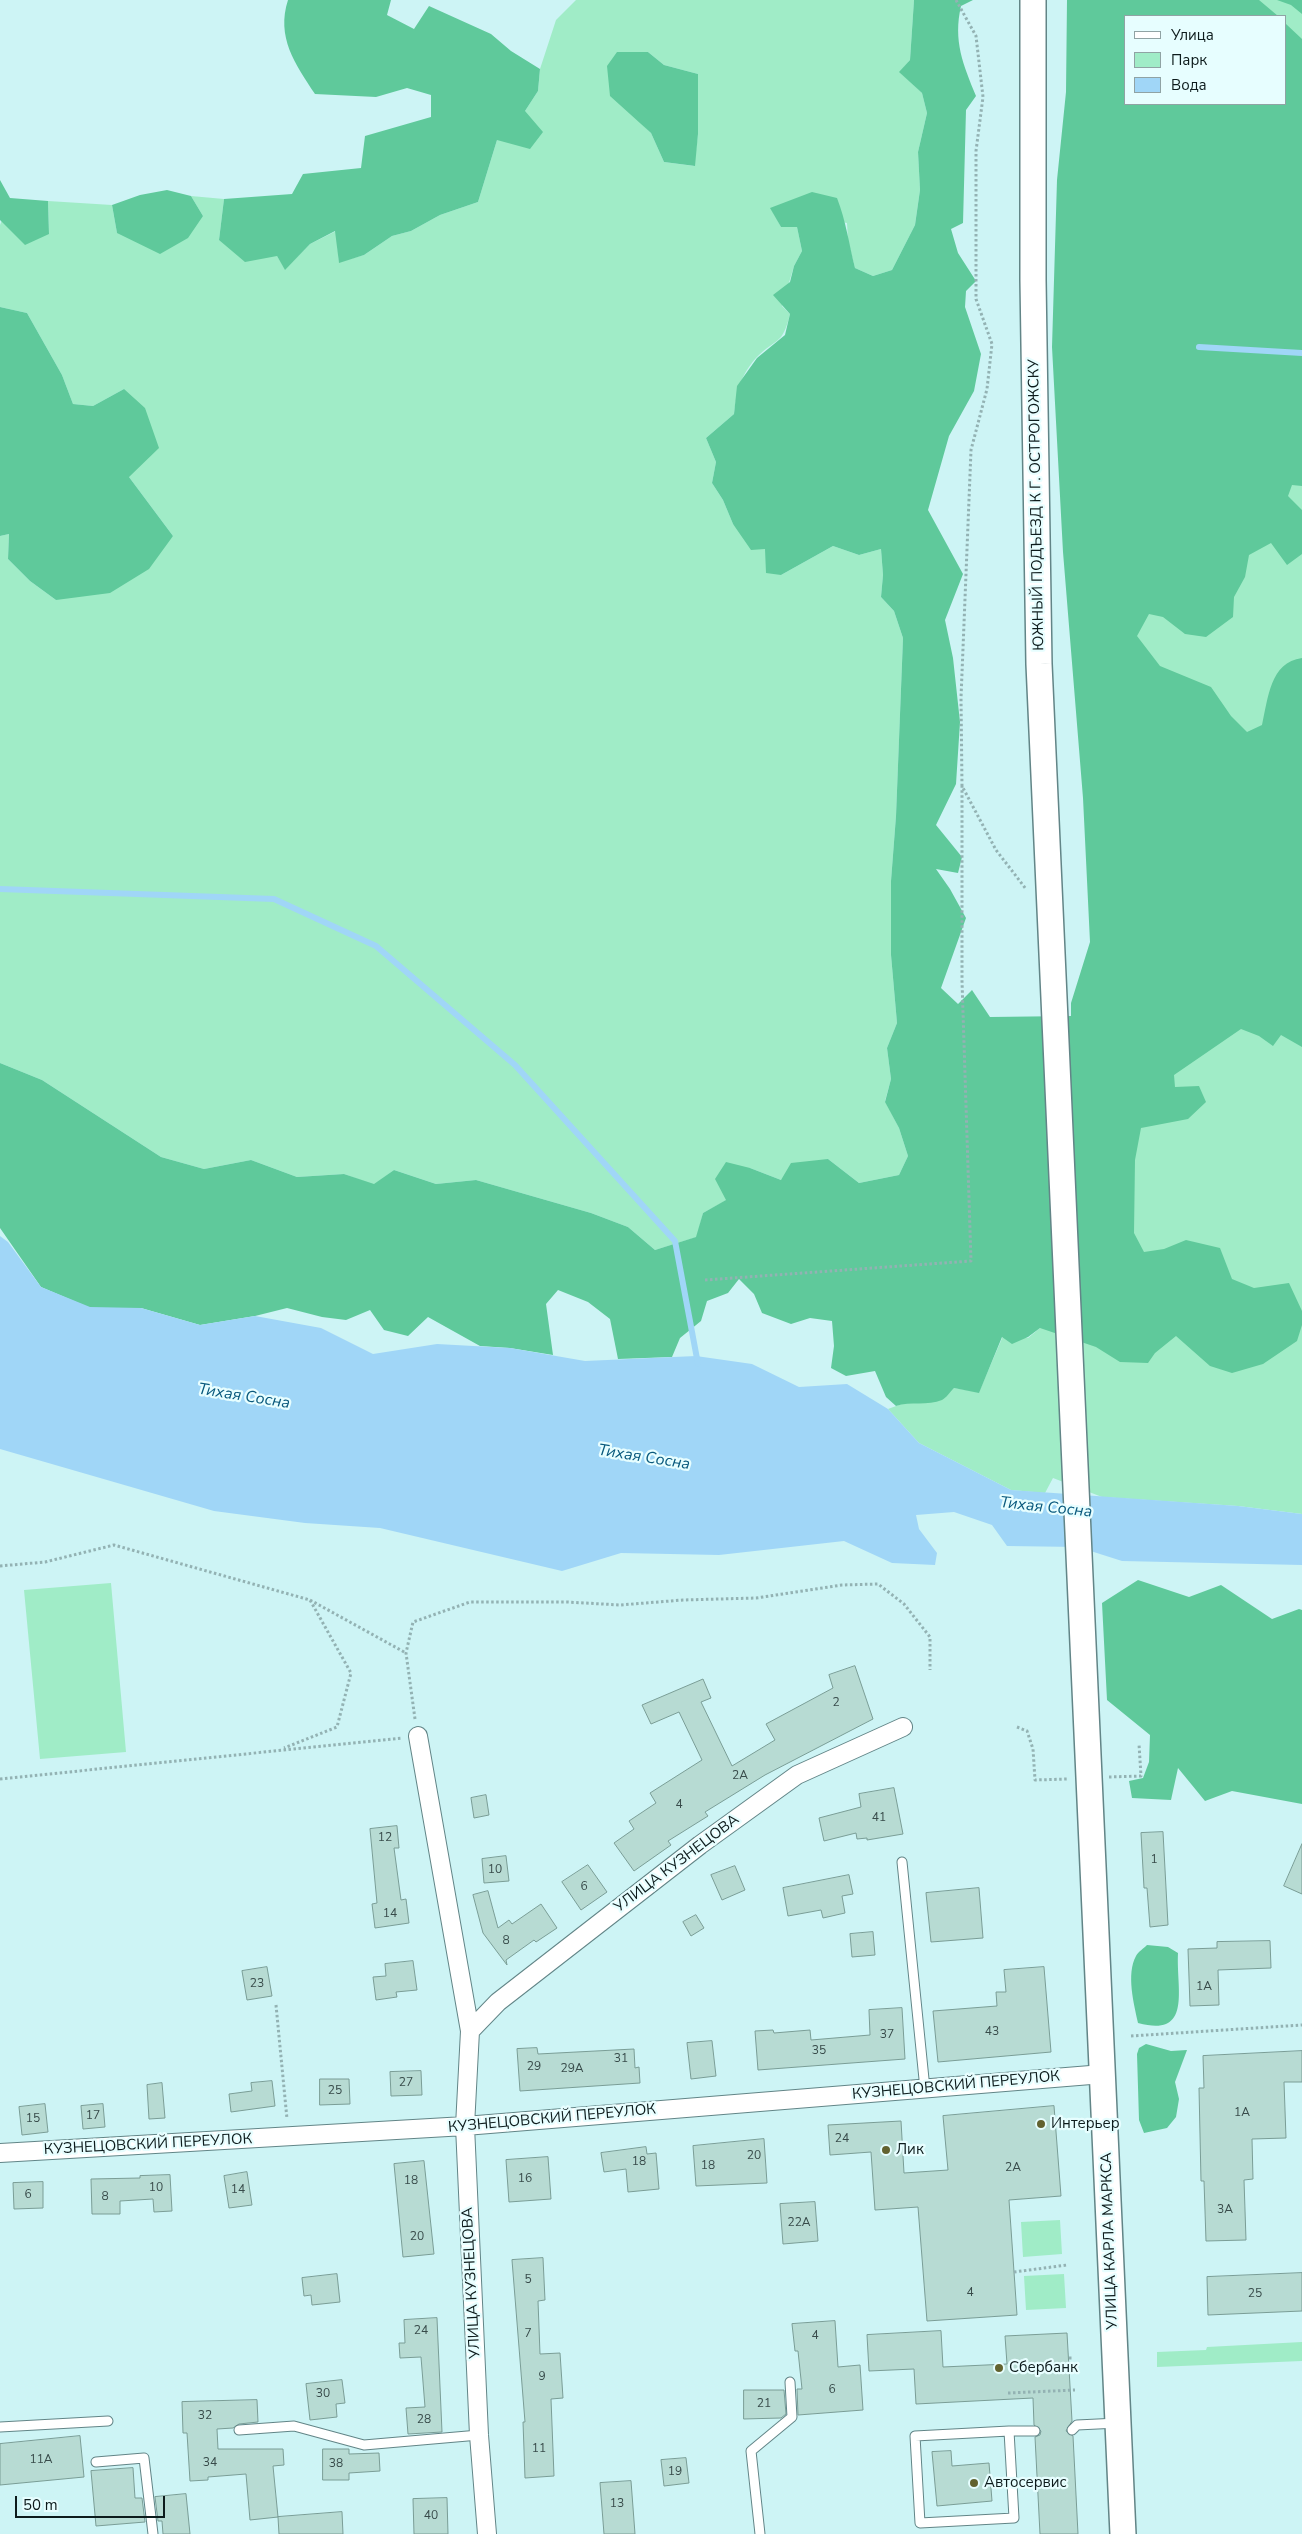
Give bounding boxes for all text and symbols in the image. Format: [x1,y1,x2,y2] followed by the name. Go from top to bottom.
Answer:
[1124,15,1287,105] legend
[1171,25,1214,45] text: Улица
[1171,50,1207,70] text: Парк
[1171,75,1207,95] text: Вода
[1025,359,1049,651] street label: ЮЖНЫЙ ПОДЪЕЗД К Г. ОСТРОГОЖСКУ
[197,1380,291,1414] water label: Тихая Сосна
[597,1441,691,1475] water label: Тихая Сосна
[999,1494,1093,1522] water label: Тихая Сосна
[832,1696,840,1710] house number: 2
[732,1769,748,1783] house number: 2А
[675,1798,683,1812] house number: 4
[611,1811,743,1917] street label: УЛИЦА КУЗНЕЦОВА
[872,1811,886,1825] house number: 41
[378,1831,392,1845] house number: 12
[1150,1853,1158,1867] house number: 1
[488,1863,502,1877] house number: 10
[580,1880,588,1894] house number: 6
[383,1907,397,1921] house number: 14
[502,1934,510,1948] house number: 8
[250,1977,264,1991] house number: 23
[1196,1980,1212,1994] house number: 1А
[985,2025,999,2039] house number: 43
[880,2028,894,2042] house number: 37
[812,2044,826,2058] house number: 35
[614,2052,628,2066] house number: 31
[527,2060,541,2074] house number: 29
[560,2062,584,2076] house number: 29А
[851,2068,1061,2104] street label: КУЗНЕЦОВСКИЙ ПЕРЕУЛОК
[399,2076,413,2090] house number: 27
[328,2084,342,2098] house number: 25
[447,2101,657,2137] street label: КУЗНЕЦОВСКИЙ ПЕРЕУЛОК
[1234,2106,1250,2120] house number: 1А
[86,2109,100,2123] house number: 17
[26,2112,40,2126] house number: 15
[1051,2115,1120,2133] place label: Интерьер
[1035,2118,1047,2130] marker: Интерьер
[43,2131,253,2159] street label: КУЗНЕЦОВСКИЙ ПЕРЕУЛОК
[835,2132,849,2146] house number: 24
[896,2141,924,2159] place label: Лик
[880,2144,892,2156] marker: Лик
[747,2149,761,2163] house number: 20
[1098,2152,1122,2330] street label: УЛИЦА КАРЛА МАРКСА
[632,2155,646,2169] house number: 18
[701,2159,715,2173] house number: 18
[1005,2161,1021,2175] house number: 2А
[518,2172,532,2186] house number: 16
[404,2174,418,2188] house number: 18
[149,2181,163,2195] house number: 10
[231,2183,245,2197] house number: 14
[24,2188,32,2202] house number: 6
[101,2190,109,2204] house number: 8
[1217,2203,1233,2217] house number: 3А
[459,2207,485,2359] street label: УЛИЦА КУЗНЕЦОВА
[787,2216,811,2230] house number: 22А
[410,2230,424,2244] house number: 20
[524,2273,532,2287] house number: 5
[966,2286,974,2300] house number: 4
[1248,2287,1262,2301] house number: 25
[414,2324,428,2338] house number: 24
[524,2327,532,2341] house number: 7
[811,2329,819,2343] house number: 4
[1009,2359,1078,2377] place label: Сбербанк
[993,2362,1005,2374] marker: Сбербанк
[538,2370,546,2384] house number: 9
[828,2383,836,2397] house number: 6
[316,2387,330,2401] house number: 30
[757,2397,771,2411] house number: 21
[198,2409,212,2423] house number: 32
[417,2413,431,2427] house number: 28
[532,2442,546,2456] house number: 11
[29,2453,53,2467] house number: 11А
[203,2456,217,2470] house number: 34
[329,2457,343,2471] house number: 38
[668,2465,682,2479] house number: 19
[984,2474,1067,2492] place label: Автосервис
[968,2477,980,2489] marker: Автосервис
[18,2486,168,2518] scale bar
[23,2495,58,2515] text: 50 m
[610,2497,624,2511] house number: 13
[424,2509,438,2523] house number: 40

